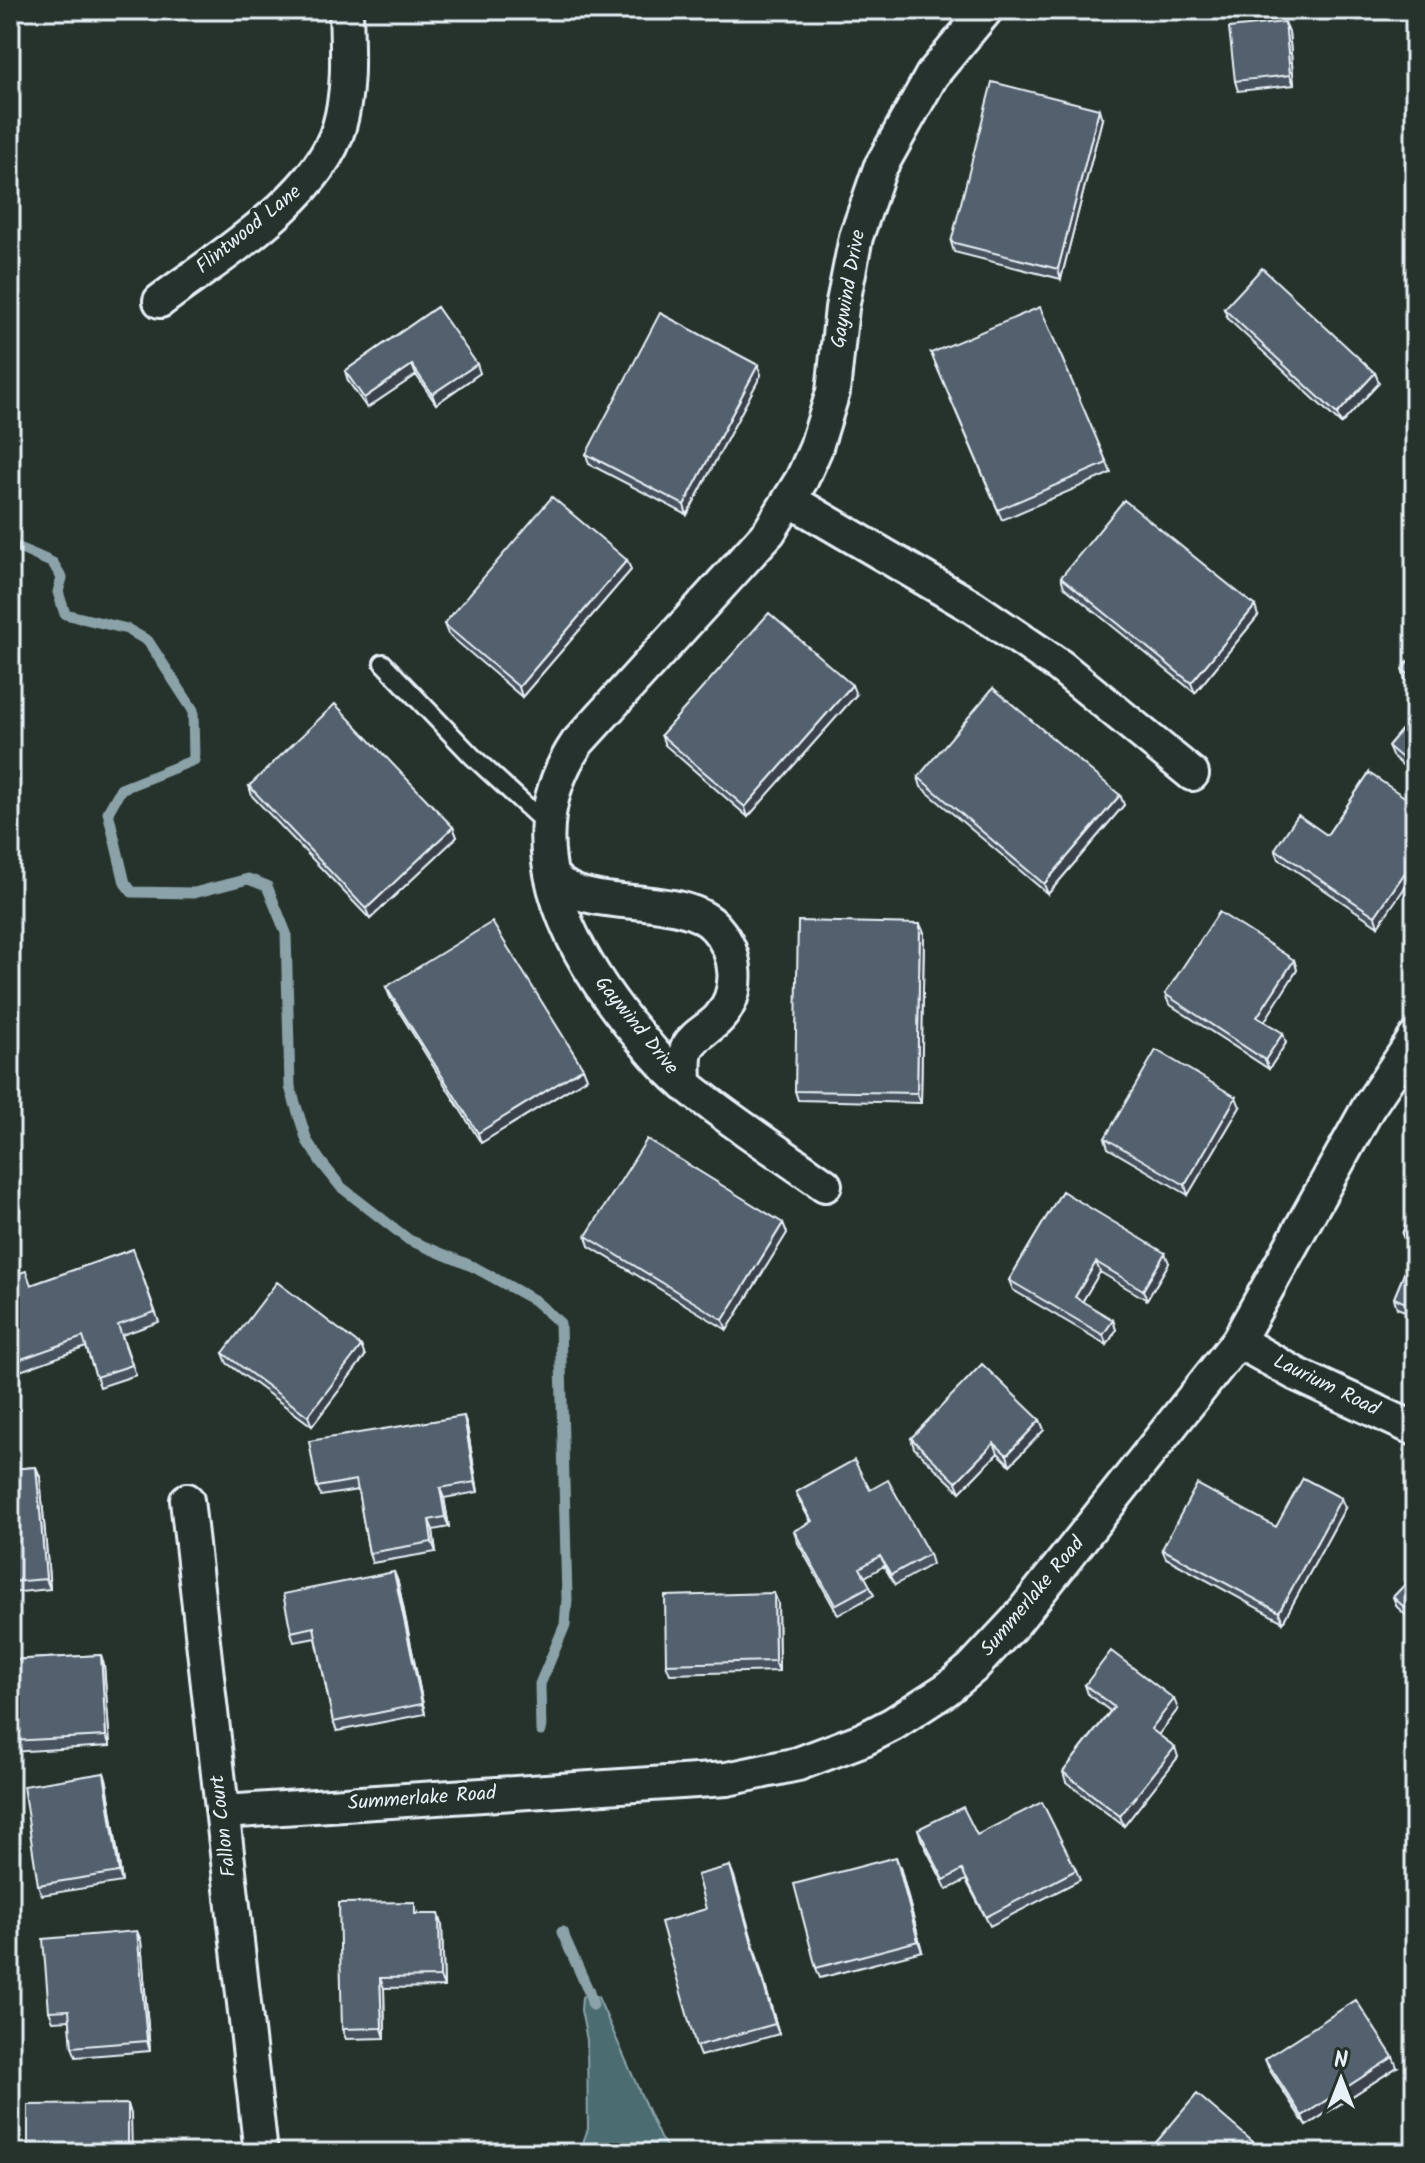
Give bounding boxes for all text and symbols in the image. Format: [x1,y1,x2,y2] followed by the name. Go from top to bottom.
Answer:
[189,177,309,283] street label: Flintwood Lane
[823,227,875,351] street label: Gaywind Drive
[586,969,686,1083] street label: Gaywind Drive
[1267,1346,1386,1426] street label: Laurium Road
[973,1529,1094,1664] street label: Summerlake Road
[202,1773,246,1879] street label: Fallon Court
[347,1778,498,1820] street label: Summerlake Road
[1301,2039,1381,2119] north arrow
[1334,2044,1348,2079] text: N

